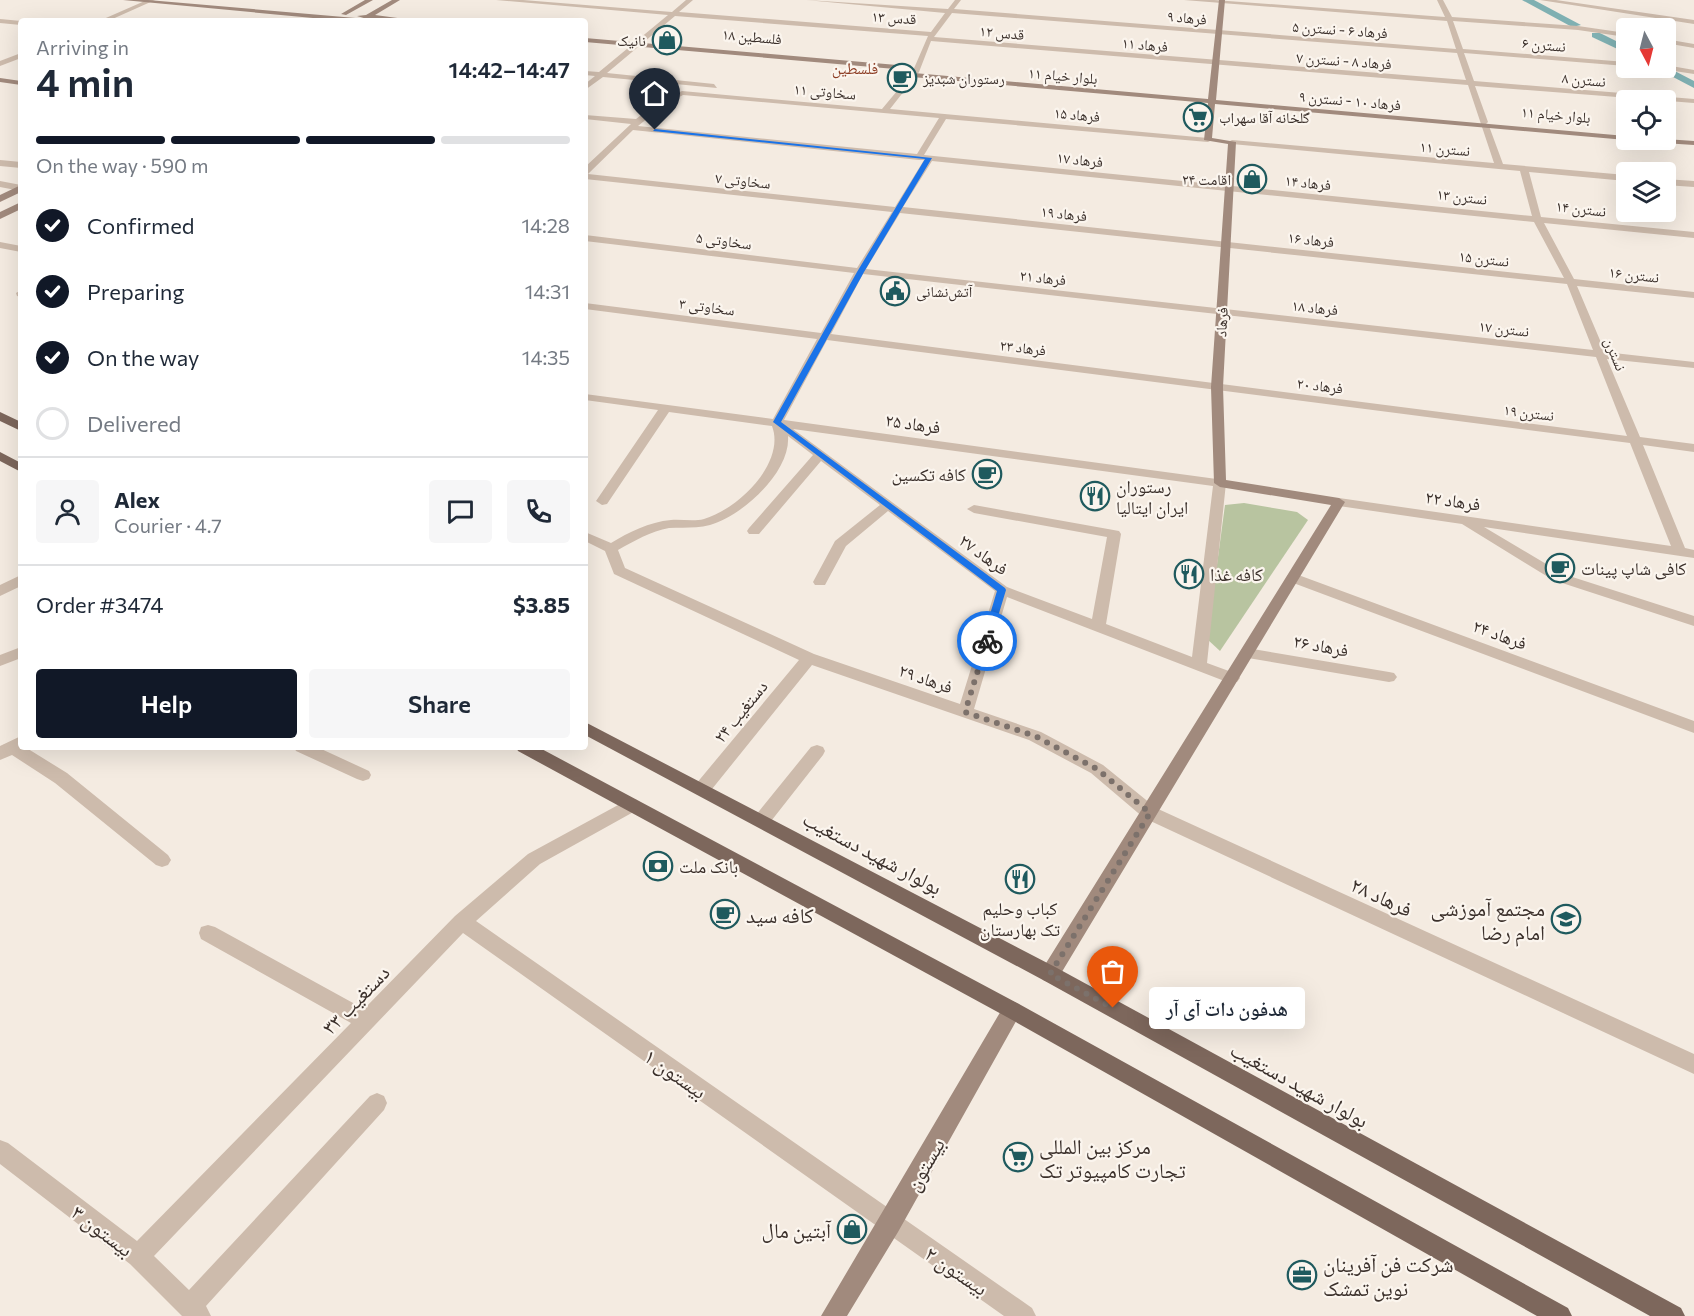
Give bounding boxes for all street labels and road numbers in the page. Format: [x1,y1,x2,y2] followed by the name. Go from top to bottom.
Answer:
[871,6,917,30] street label: قدس ۱۳
[1166,6,1208,29] street label: فرهاد ۹
[1292,17,1388,43] street label: فرهاد ۶ - نسترن ۵
[979,21,1025,45] street label: قدس ۱۲
[721,24,783,50] street label: فلسطین ۱۸
[1121,33,1169,56] street label: فرهاد ۱۱
[1521,33,1567,57] street label: نسترن ۶
[1296,48,1392,74] street label: فرهاد ۸ - نسترن ۷
[1027,63,1098,89] street label: بلوار خیام ۱۱
[1561,68,1607,92] street label: نسترن ۸
[793,79,857,105] street label: سخاوتی ۱۱
[1298,87,1402,115] street label: فرهاد ۱۰ - نسترن ۹
[1520,102,1591,128] street label: بلوار خیام ۱۱
[1053,103,1101,126] street label: فرهاد ۱۵
[1419,137,1471,161] street label: نسترن ۱۱
[1056,148,1104,171] street label: فرهاد ۱۷
[714,168,772,194] street label: سخاوتی ۷
[1284,171,1332,194] street label: فرهاد ۱۴
[1436,184,1488,210] street label: نسترن ۱۳
[1555,196,1607,222] street label: نسترن ۱۴
[1040,202,1088,225] street label: فرهاد ۱۹
[695,228,753,254] street label: سخاوتی ۵
[1287,228,1335,251] street label: فرهاد ۱۶
[1458,246,1510,272] street label: نسترن ۱۵
[1608,262,1660,288] street label: نسترن ۱۶
[1019,266,1067,289] street label: فرهاد ۲۱
[678,294,736,320] street label: سخاوتی ۳
[1291,296,1339,319] street label: فرهاد ۱۸
[1211,307,1232,338] street label: فرهاد
[1478,316,1530,342] street label: نسترن ۱۷
[999,335,1047,360] street label: فرهاد ۲۳
[1599,335,1631,374] street label: نسترن
[1296,373,1344,398] street label: فرهاد ۲۰
[1503,400,1555,426] street label: نسترن ۱۹
[884,408,942,438] street label: فرهاد ۲۵
[1424,485,1482,515] street label: فرهاد ۲۲
[955,529,1013,579] street label: فرهاد ۲۷
[1470,614,1530,654] street label: فرهاد ۲۴
[1292,629,1350,661] street label: فرهاد ۲۶
[896,659,956,697] street label: فرهاد ۲۹
[708,675,772,747] street label: دستغیب ۲۴
[799,805,947,900] street label: بولوار شهید دستغیب
[1347,871,1417,921] street label: فرهاد ۲۸
[316,959,394,1039] street label: دستغیب ۳۳
[1226,1036,1373,1133] street label: بولوار شهید دستغیب
[639,1043,712,1104] street label: بیستون ۱
[899,1133,950,1195] street label: بیستون
[67,1199,139,1262] street label: بیستون ۳
[920,1240,993,1301] street label: بیستون ۲

